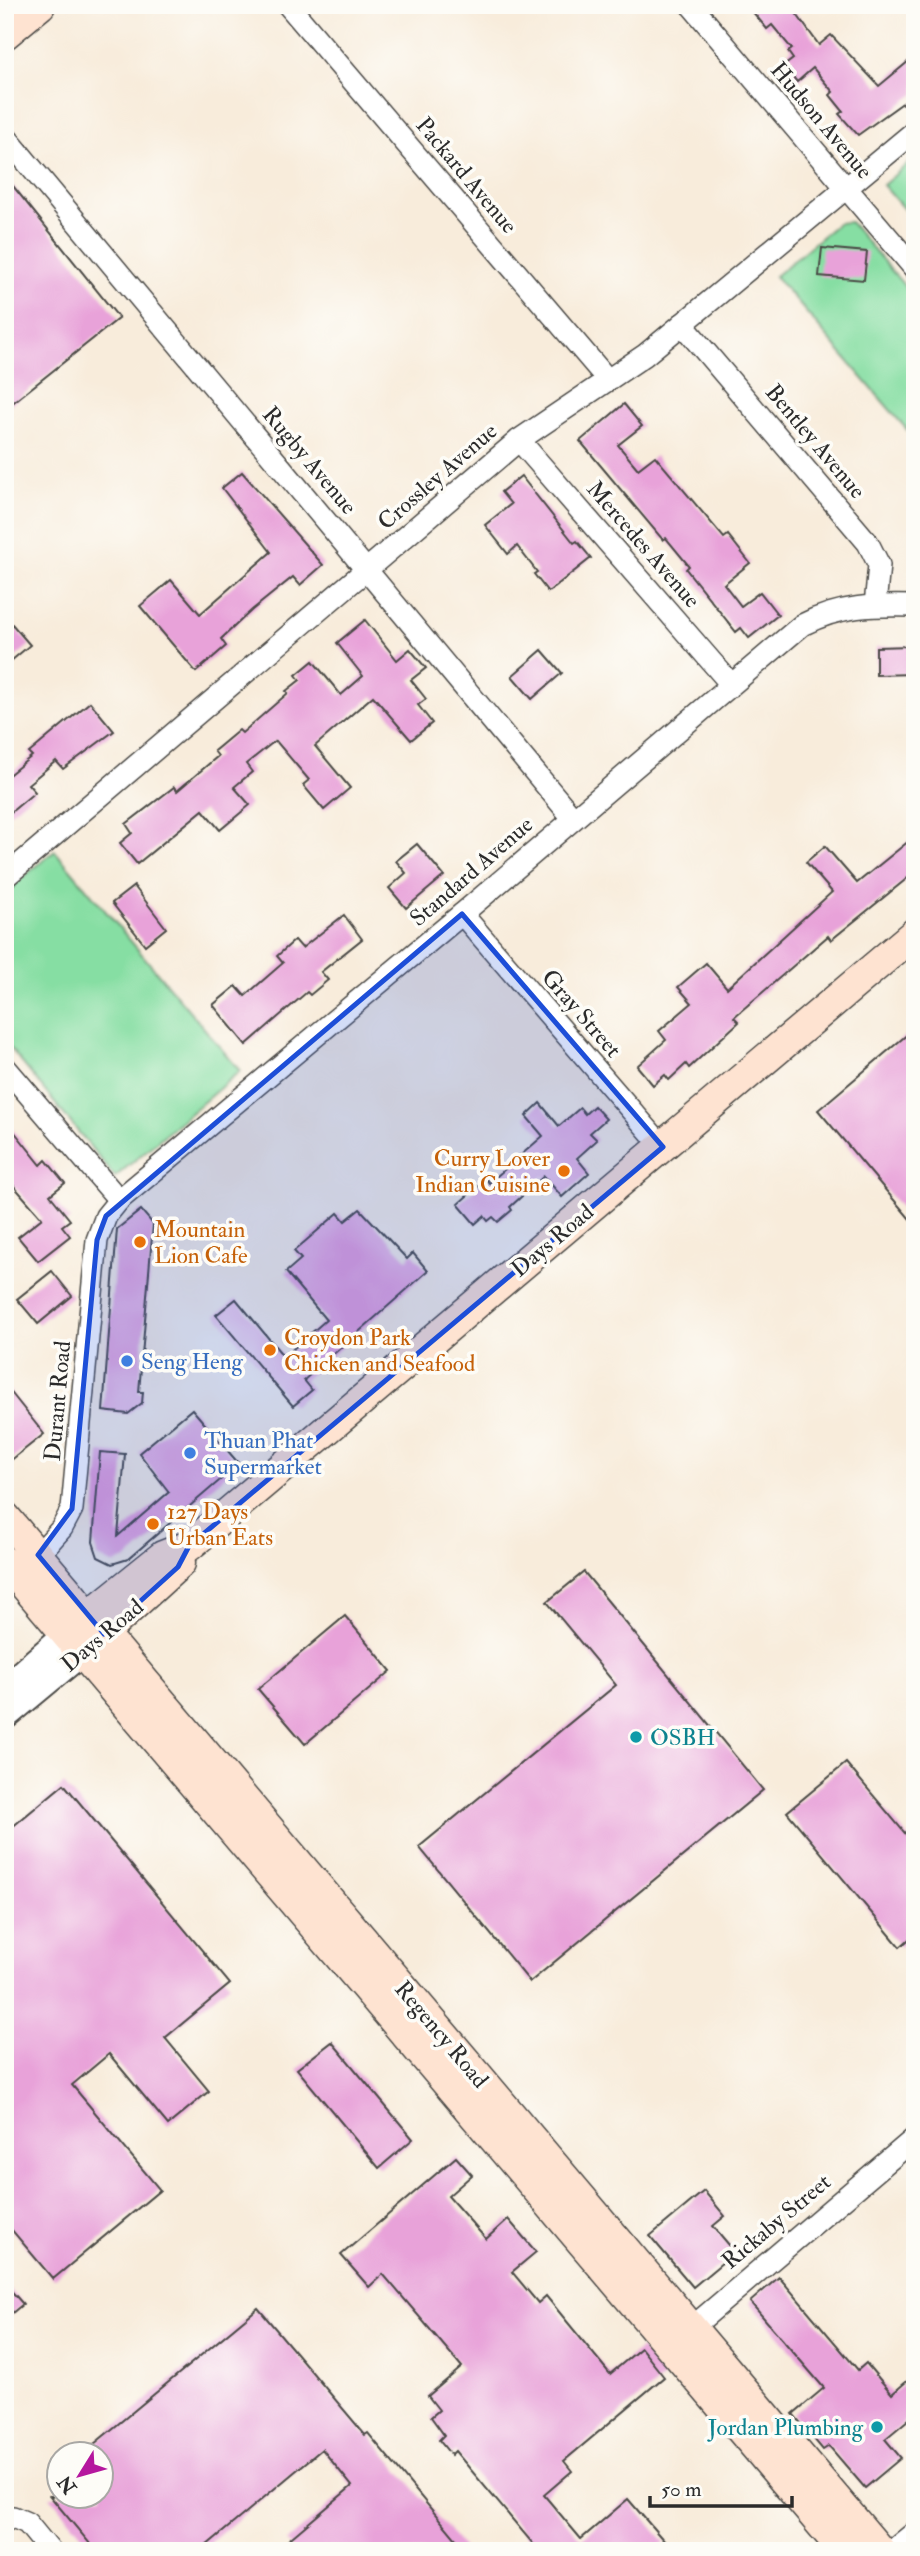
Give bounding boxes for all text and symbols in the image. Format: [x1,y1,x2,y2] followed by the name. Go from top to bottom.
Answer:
[764,56,879,185] street label: Hudson Avenue
[410,111,524,240] street label: Packard Avenue
[759,378,872,505] street label: Bentley Avenue
[256,400,363,521] street label: Rugby Avenue
[372,416,503,536] street label: Crossley Avenue
[580,475,707,614] street label: Mercedes Avenue
[404,810,539,933] street label: Standard Avenue
[535,963,628,1063] street label: Gray Street
[415,1144,550,1199] place label: Curry Lover Indian Cuisine
[556,1163,572,1179] marker: Curry Lover Indian Cuisine
[505,1197,600,1283] street label: Days Road
[154,1215,248,1270] place label: Mountain Lion Cafe
[132,1234,148,1250] marker: Mountain Lion Cafe
[284,1323,475,1378] place label: Croydon Park Chicken and Seafood
[38,1340,77,1462] street label: Durant Road
[262,1342,278,1358] marker: Croydon Park Chicken and Seafood
[141,1347,243,1376] place label: Seng Heng
[119,1353,135,1369] marker: Seng Heng
[204,1426,322,1482] place label: Thuan Phat Supermarket
[182,1445,198,1461] marker: Thuan Phat Supermarket
[167,1497,273,1552] place label: 127 Days Urban Eats
[145,1516,161,1532] marker: 127 Days Urban Eats
[55,1592,150,1678] street label: Days Road
[650,1723,715,1752] place label: OSBH
[628,1729,644,1745] marker: OSBH
[388,1975,495,2094] street label: Regency Road
[716,2167,837,2275] street label: Rickaby Street
[707,2413,864,2442] place label: Jordan Plumbing
[869,2419,885,2435] marker: Jordan Plumbing
[46,2440,116,2510] north arrow
[650,2465,792,2509] scale bar
[52,2470,83,2499] text: N
[661,2476,702,2503] text: 50 m

